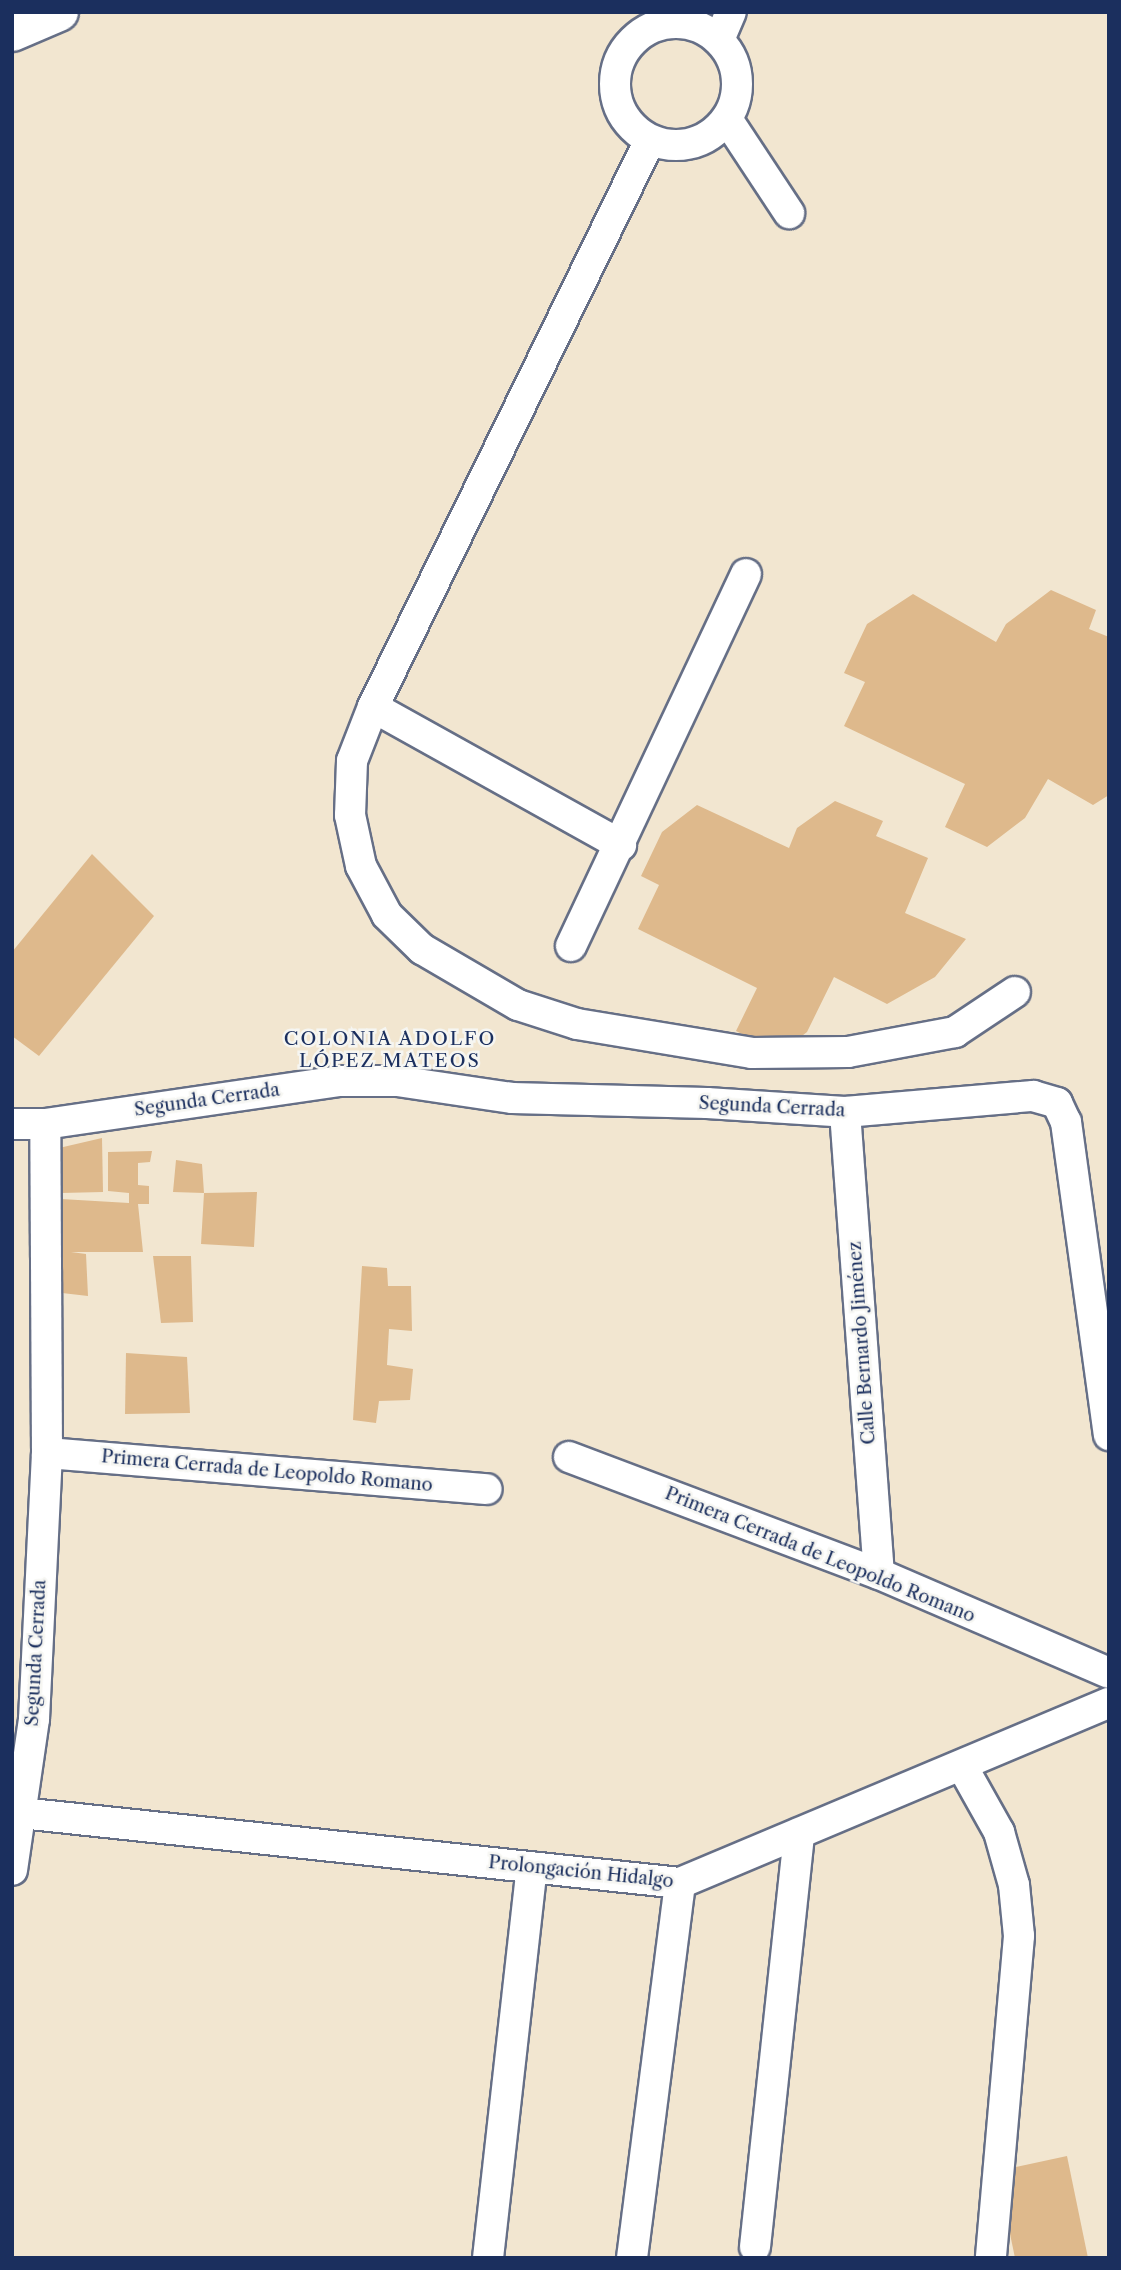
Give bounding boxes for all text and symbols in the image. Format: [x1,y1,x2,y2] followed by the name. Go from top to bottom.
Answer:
[285,1028,495,1072] district label: COLONIA ADOLFO LÓPEZ MATEOS
[133,1079,281,1121] street label: Segunda Cerrada
[698,1092,846,1122] street label: Segunda Cerrada
[844,1241,880,1445] street label: Calle Bernardo Jiménez
[100,1446,434,1496] street label: Primera Cerrada de Leopoldo Romano
[662,1483,978,1627] street label: Primera Cerrada de Leopoldo Romano
[21,1579,51,1727] street label: Segunda Cerrada
[487,1852,675,1892] street label: Prolongación Hidalgo

